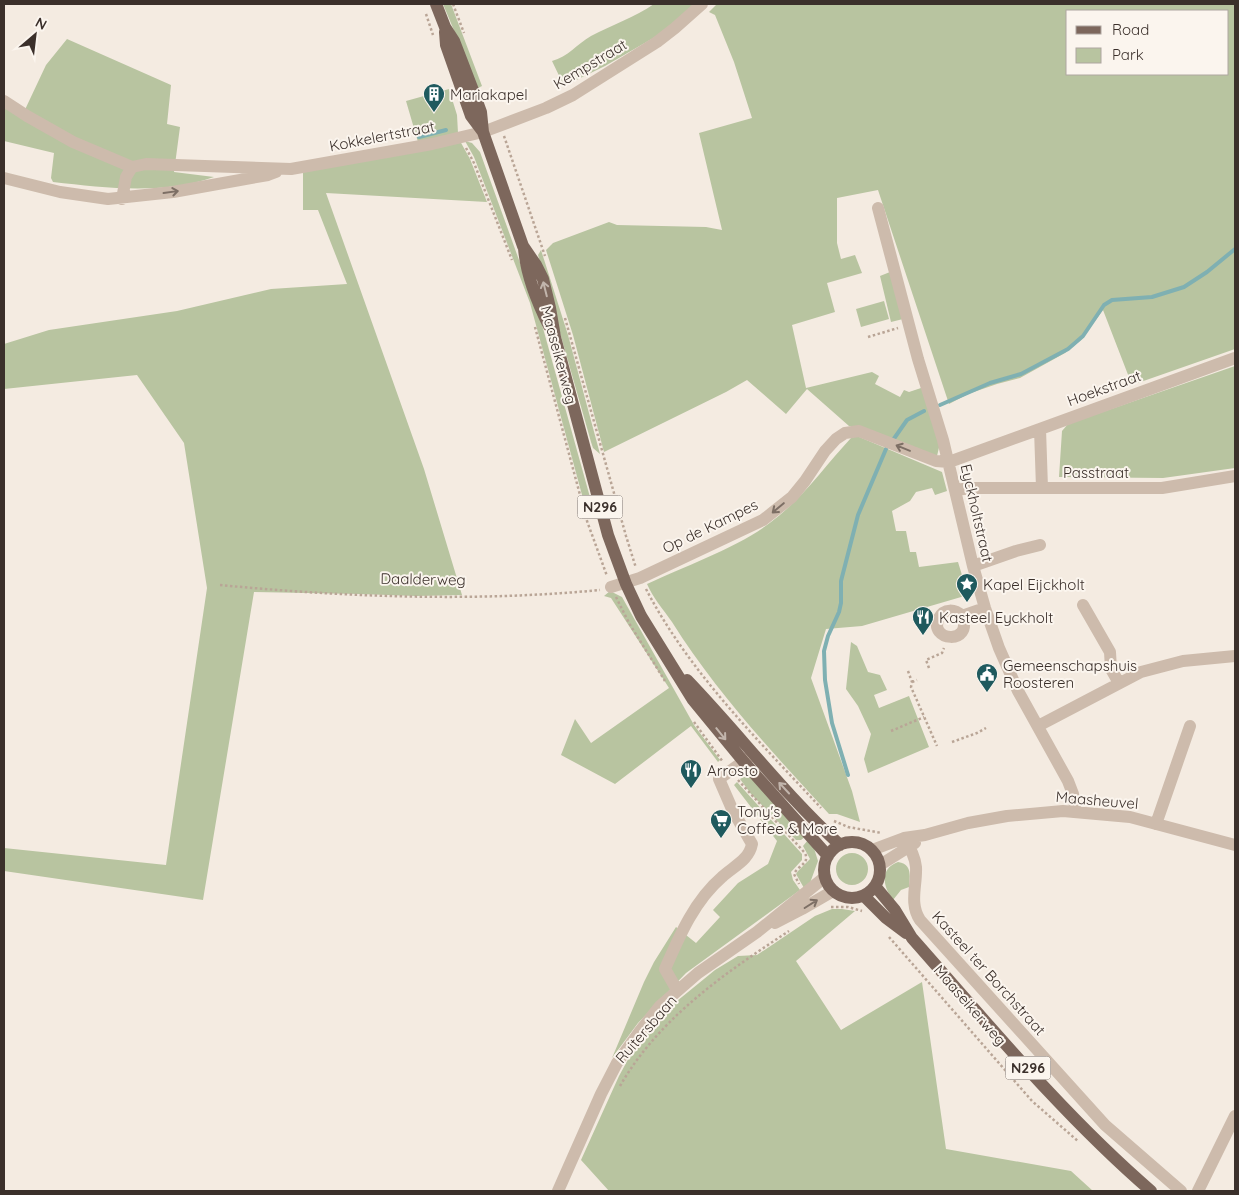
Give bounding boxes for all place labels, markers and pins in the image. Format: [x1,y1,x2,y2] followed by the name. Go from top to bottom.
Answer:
[422,82,446,113] building icon: Mariakapel
[450,85,528,104] place label: Mariakapel
[955,572,979,603] place icon: Kapel Eijckholt
[983,575,1085,594] place label: Kapel Eijckholt
[911,605,935,636] restaurant icon: Kasteel Eyckholt
[939,608,1053,627] place label: Kasteel Eyckholt
[1003,656,1137,692] place label: Gemeenschapshuis Roosteren
[975,662,999,693] public building icon: Gemeenschapshuis Roosteren
[679,758,703,789] restaurant icon: Arrosto
[707,761,758,780] place label: Arrosto
[737,802,837,838] place label: Tony's Coffee & More
[709,808,733,839] supermarket icon: Tony's Coffee & More

